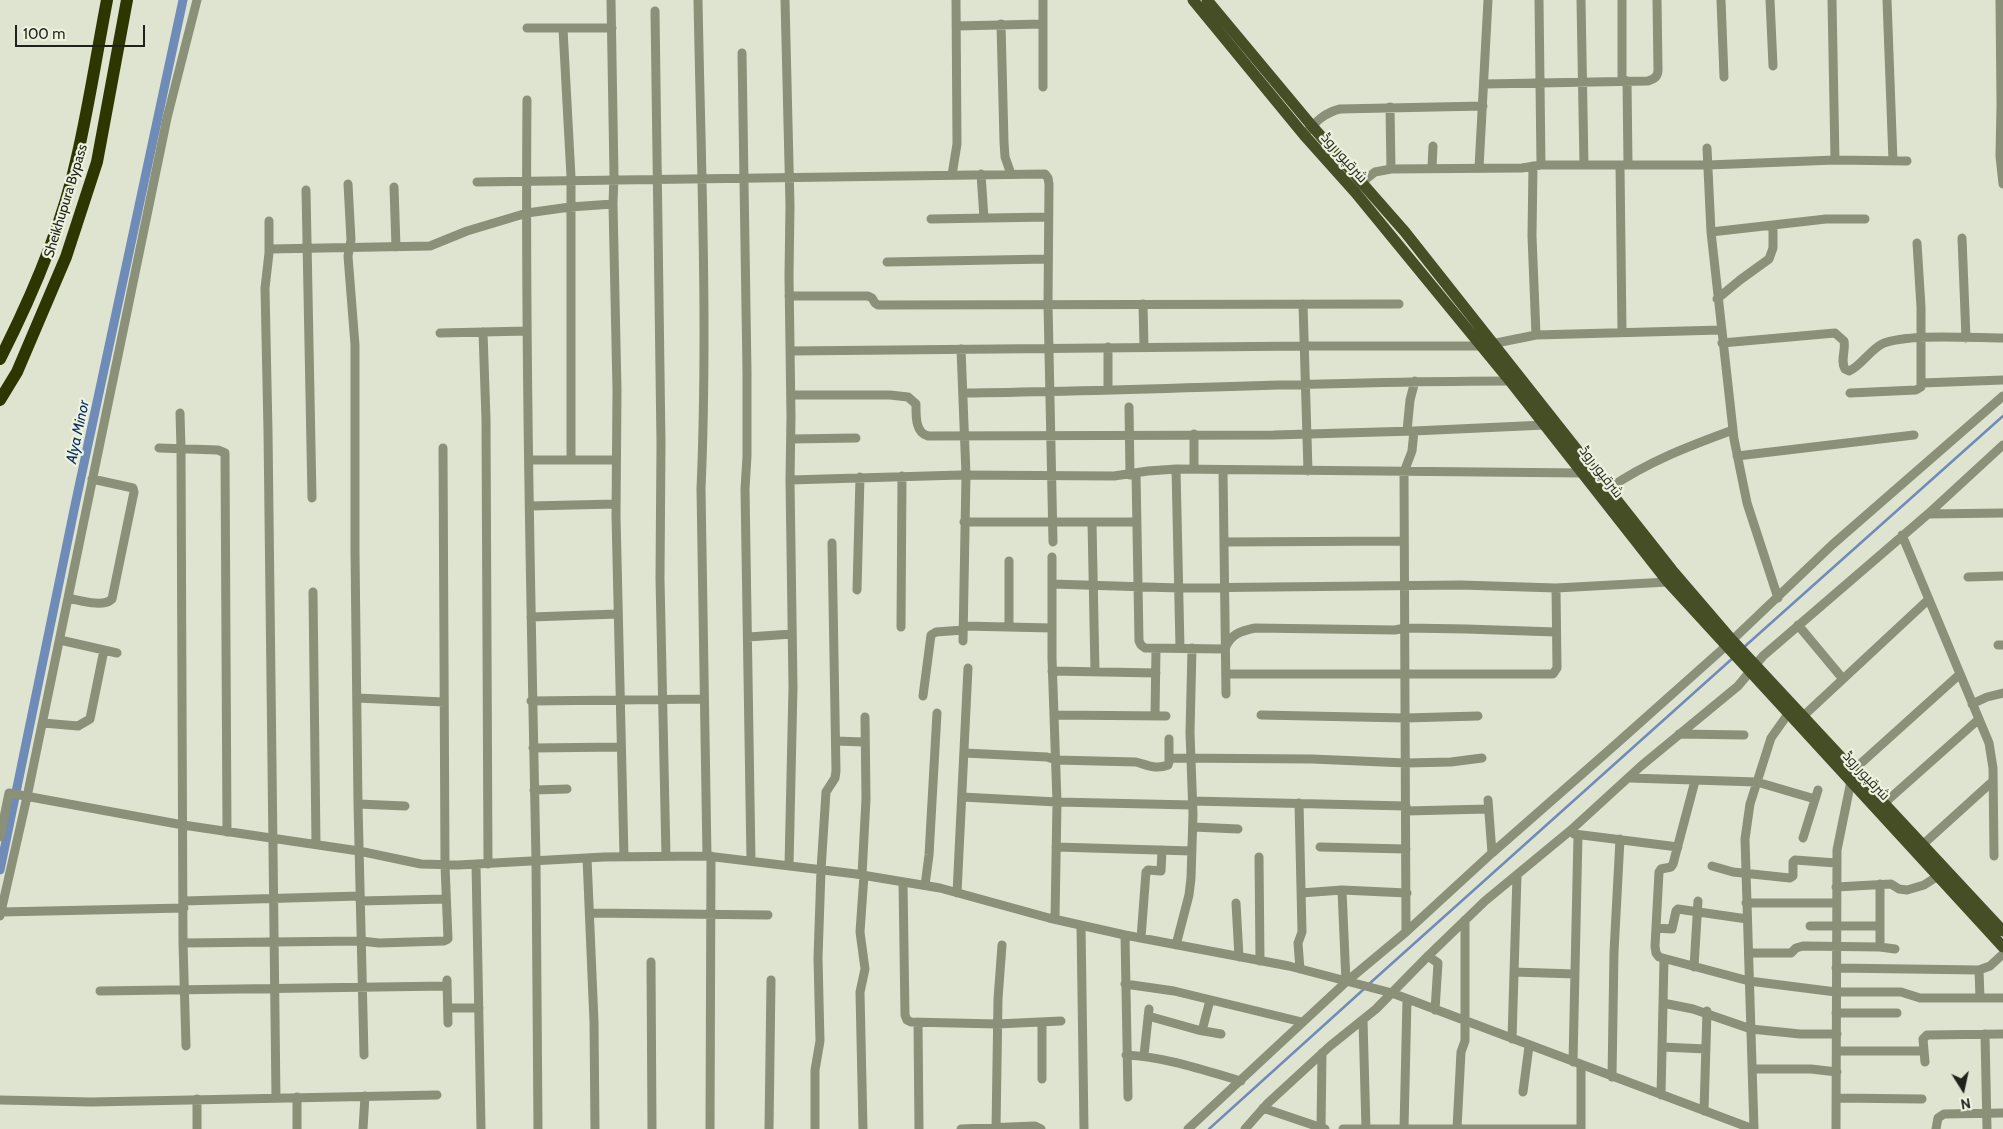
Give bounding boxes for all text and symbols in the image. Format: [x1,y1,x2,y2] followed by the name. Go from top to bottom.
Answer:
[18,15,148,47] scale bar
[23,25,65,43] text: 100 m
[1317,130,1371,186] street label: شرقپور روڈ
[41,142,91,260] street label: Sheikhupura Bypass
[63,399,93,465] water label: Alya Minor
[1576,443,1626,501] street label: شرقپور روڈ
[1839,748,1893,804] street label: شرقپور روڈ
[1938,1064,1988,1114] north arrow
[1959,1094,1972,1113] text: N

